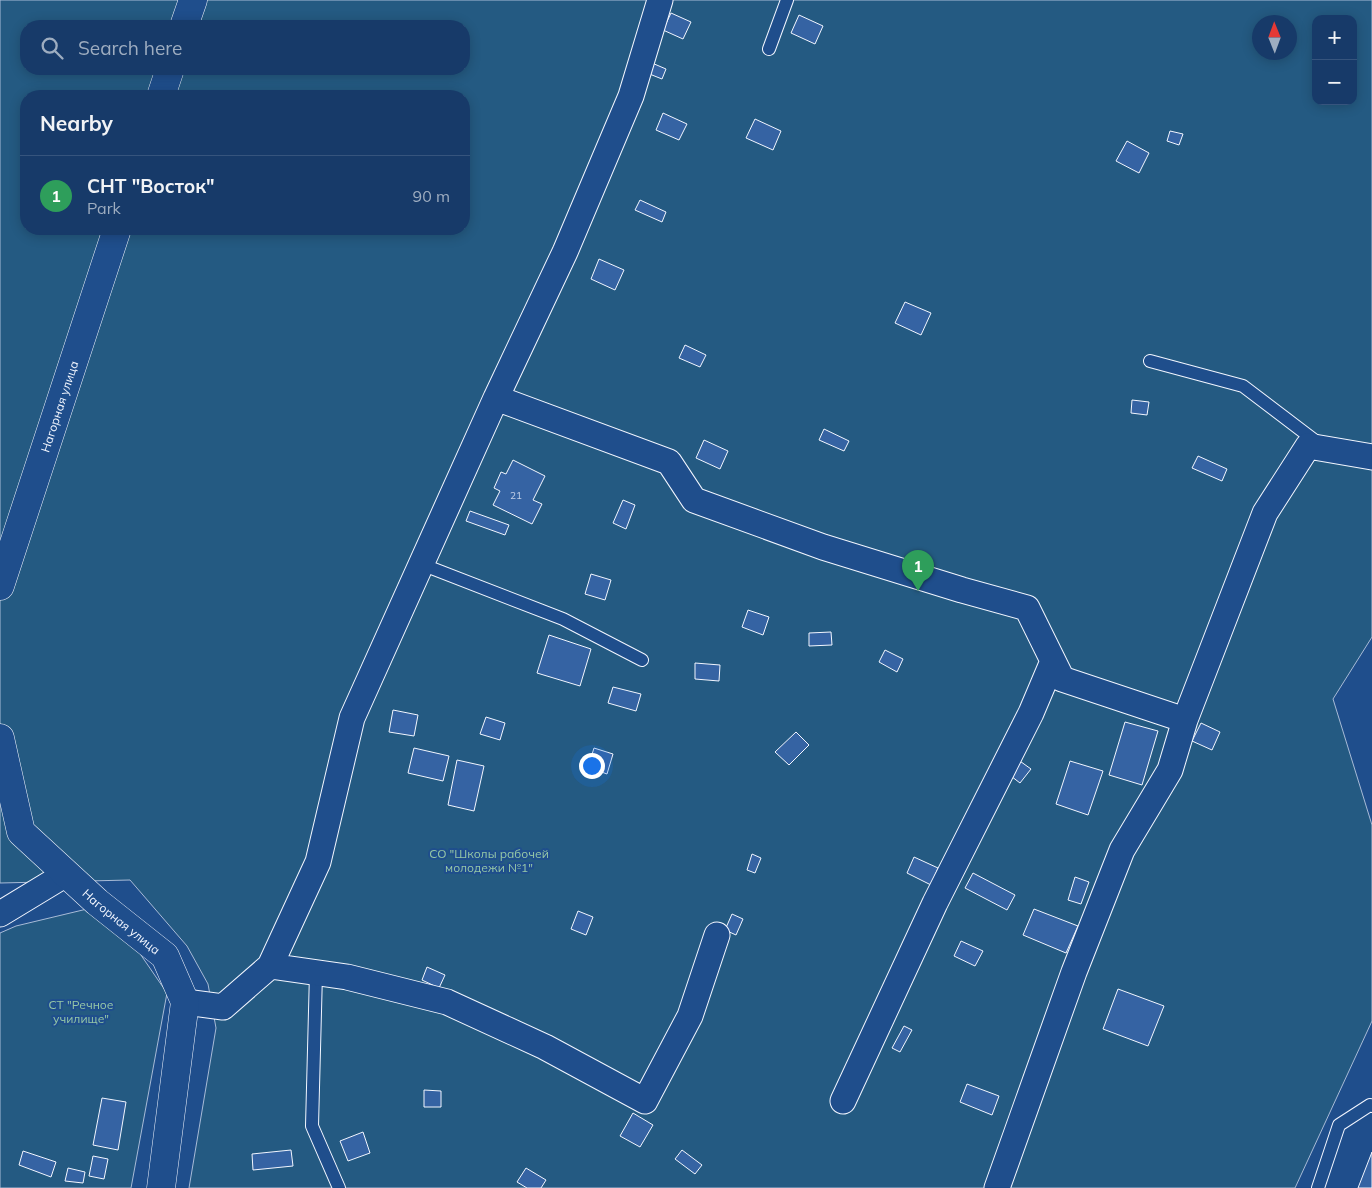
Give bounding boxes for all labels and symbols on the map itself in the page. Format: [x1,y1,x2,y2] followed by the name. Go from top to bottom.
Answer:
[1252,15,1297,60] north arrow
[37,359,81,454] street label: Нагорная улица
[510,489,522,502] house number: 21
[902,550,934,591] pin: 1
[579,753,605,779] your location
[429,846,549,875] park label: СО "Школы рабочей молодежи №1"
[80,885,164,957] street label: Нагорная улица
[49,997,114,1026] park label: СТ "Речное училище"

